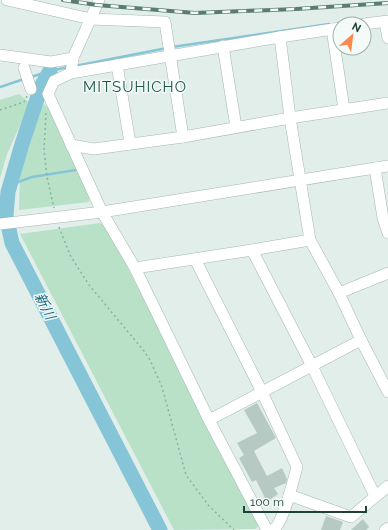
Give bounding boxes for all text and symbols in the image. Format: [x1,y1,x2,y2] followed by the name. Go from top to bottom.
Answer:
[332,16,372,56] north arrow
[350,20,363,35] text: N
[83,78,187,96] district label: MITSUHICHO
[32,290,59,324] water label: 新川
[244,488,366,514] scale bar
[250,495,284,509] text: 100 m

